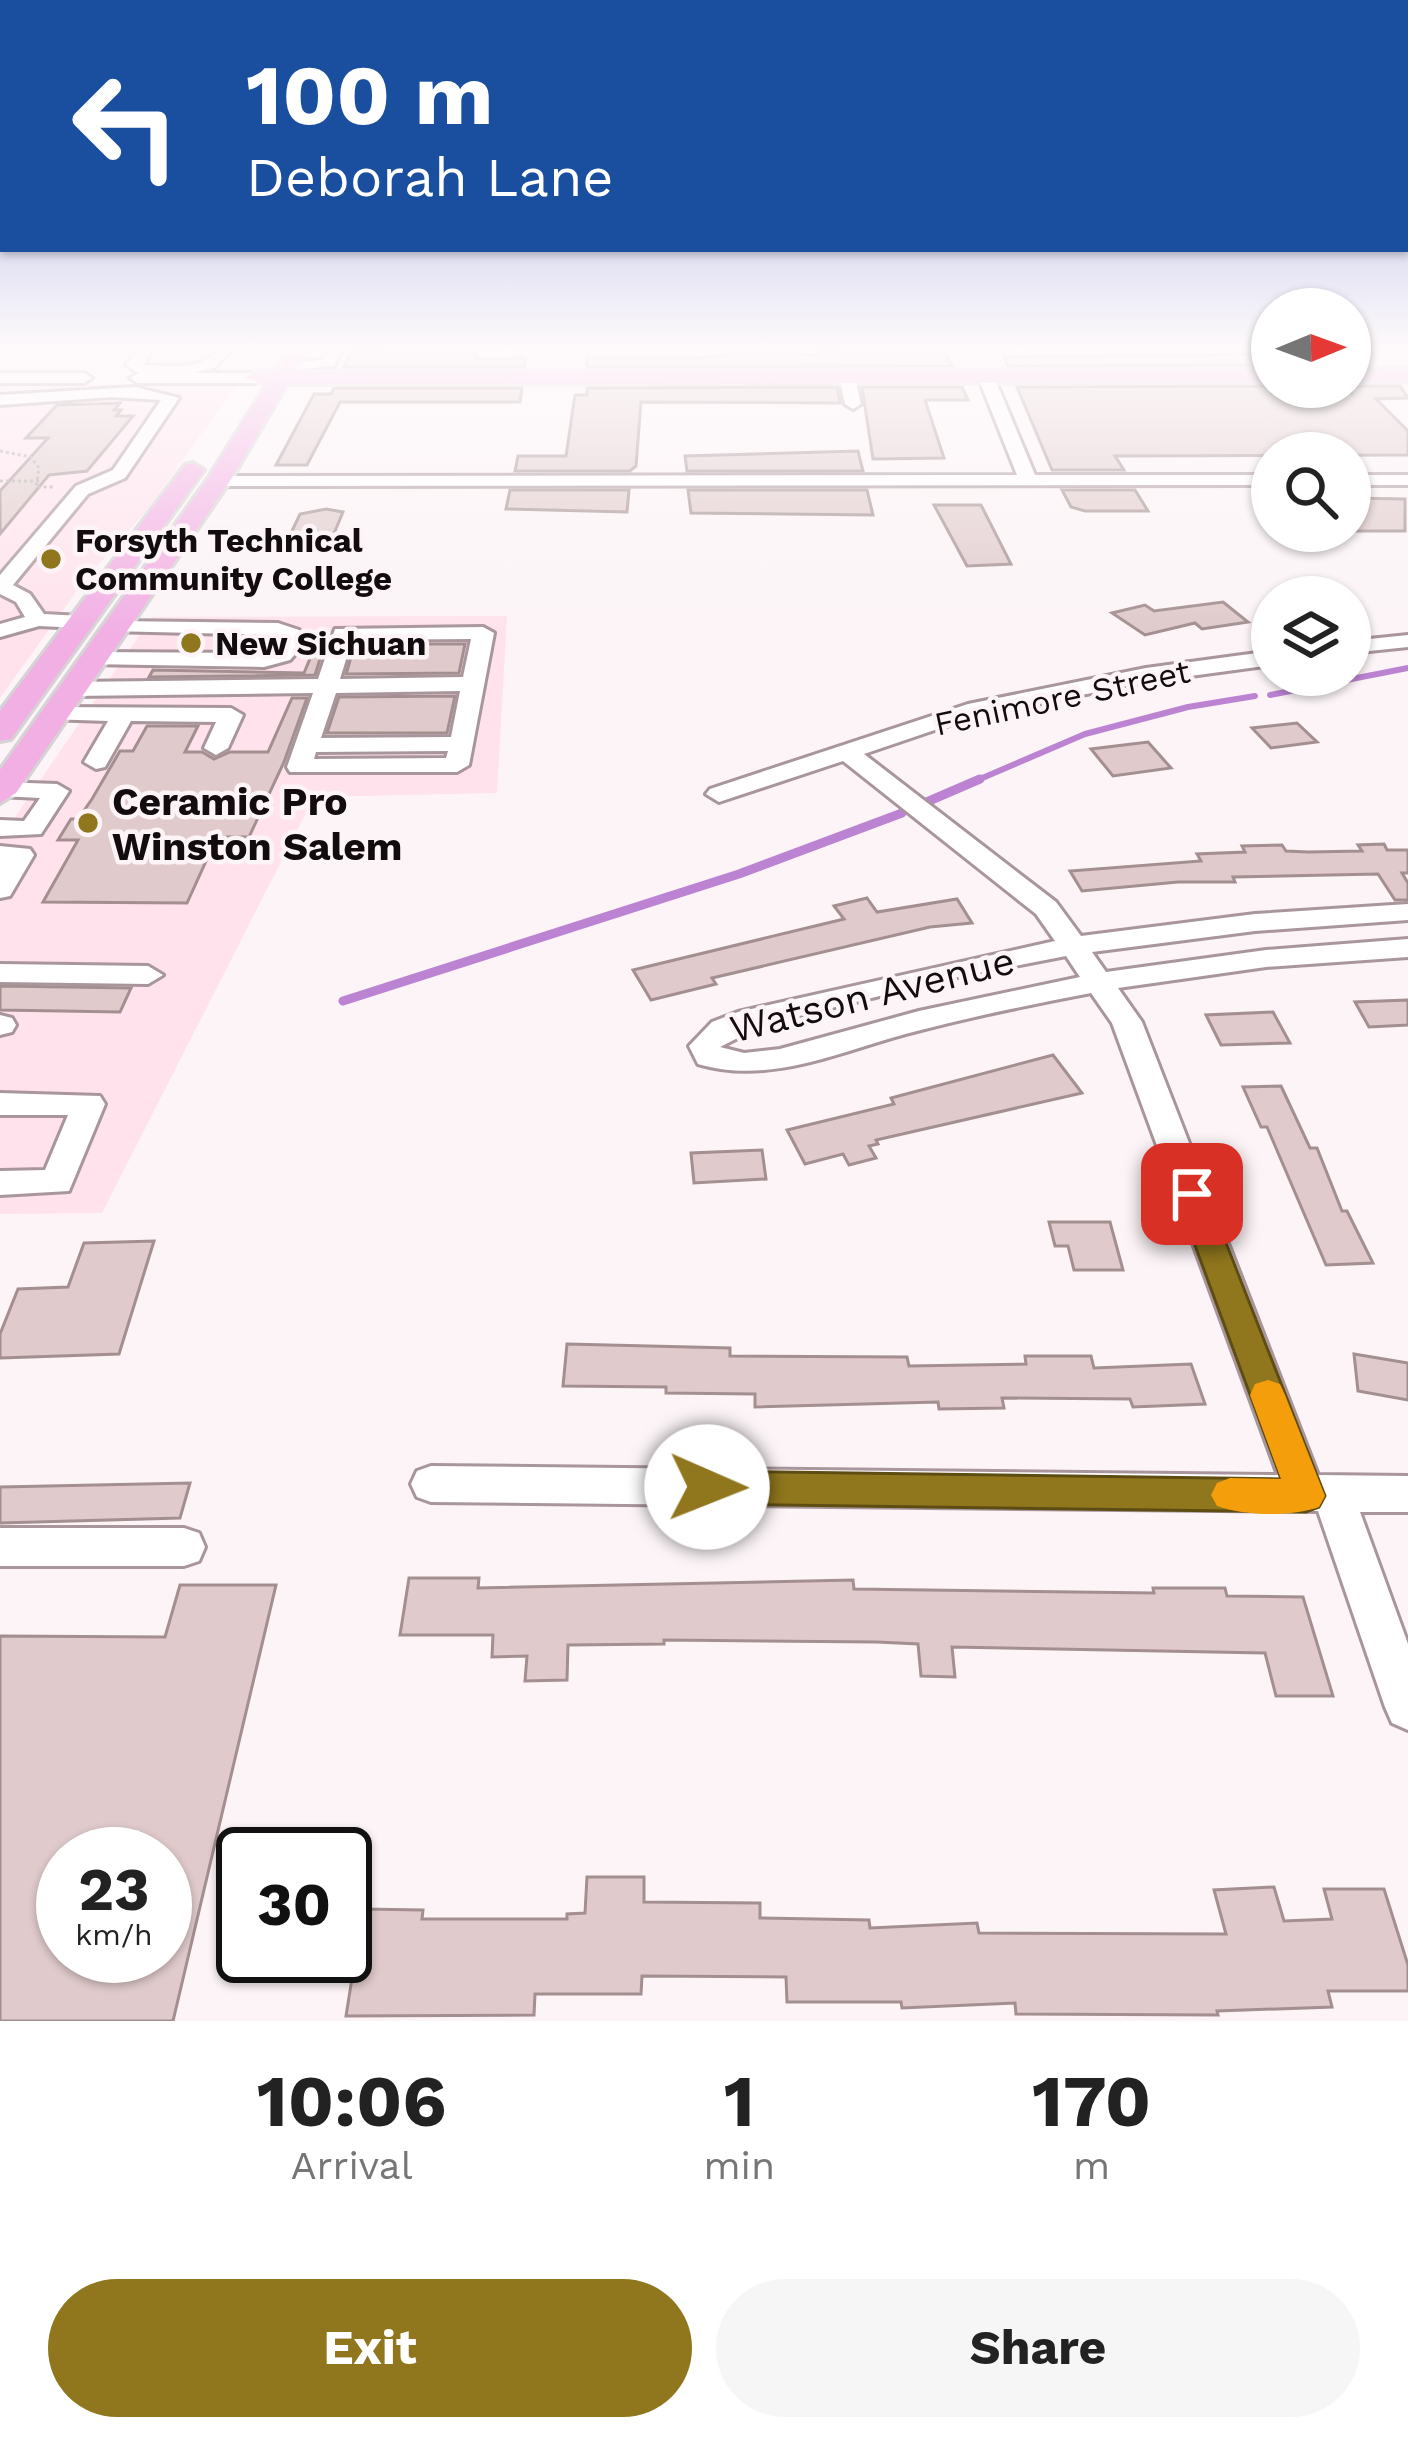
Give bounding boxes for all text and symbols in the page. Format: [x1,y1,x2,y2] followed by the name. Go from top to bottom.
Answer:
[246,46,493,144] text: 100 m
[48,48,204,204] icon: left
[246,146,613,209] text: Deborah Lane
[1251,288,1371,408] north arrow
[1251,288,1371,696] map controls
[1251,432,1371,552] button: search
[75,521,392,598] place label: Forsyth Technical Community College
[38,546,64,572] marker: Forsyth Technical Community College
[1251,576,1371,696] button: layers
[215,624,426,663] place label: New Sichuan
[178,630,204,656] marker: New Sichuan
[931,651,1194,744] street label: Fenimore Street
[112,779,403,869] place label: Ceramic Pro Winston Salem
[75,810,101,836] marker: Ceramic Pro Winston Salem
[725,937,1019,1052] street label: Watson Avenue
[1141,1143,1243,1245] pin
[1159,1161,1225,1227] icon: arrive
[644,1424,770,1550] position arrow
[216,1827,372,1983] speed limit sign: 30
[78,1854,150,1925] text: 23
[75,1917,153,1952] text: km/h
[257,2059,447,2143] text: 10:06
[724,2059,755,2143] text: 1
[1032,2059,1151,2143] text: 170
[291,2143,413,2188] text: Arrival
[703,2143,775,2188] text: min
[1073,2143,1110,2188] text: m
[48,2279,692,2417] button: Exit
[716,2279,1360,2417] button: Share

